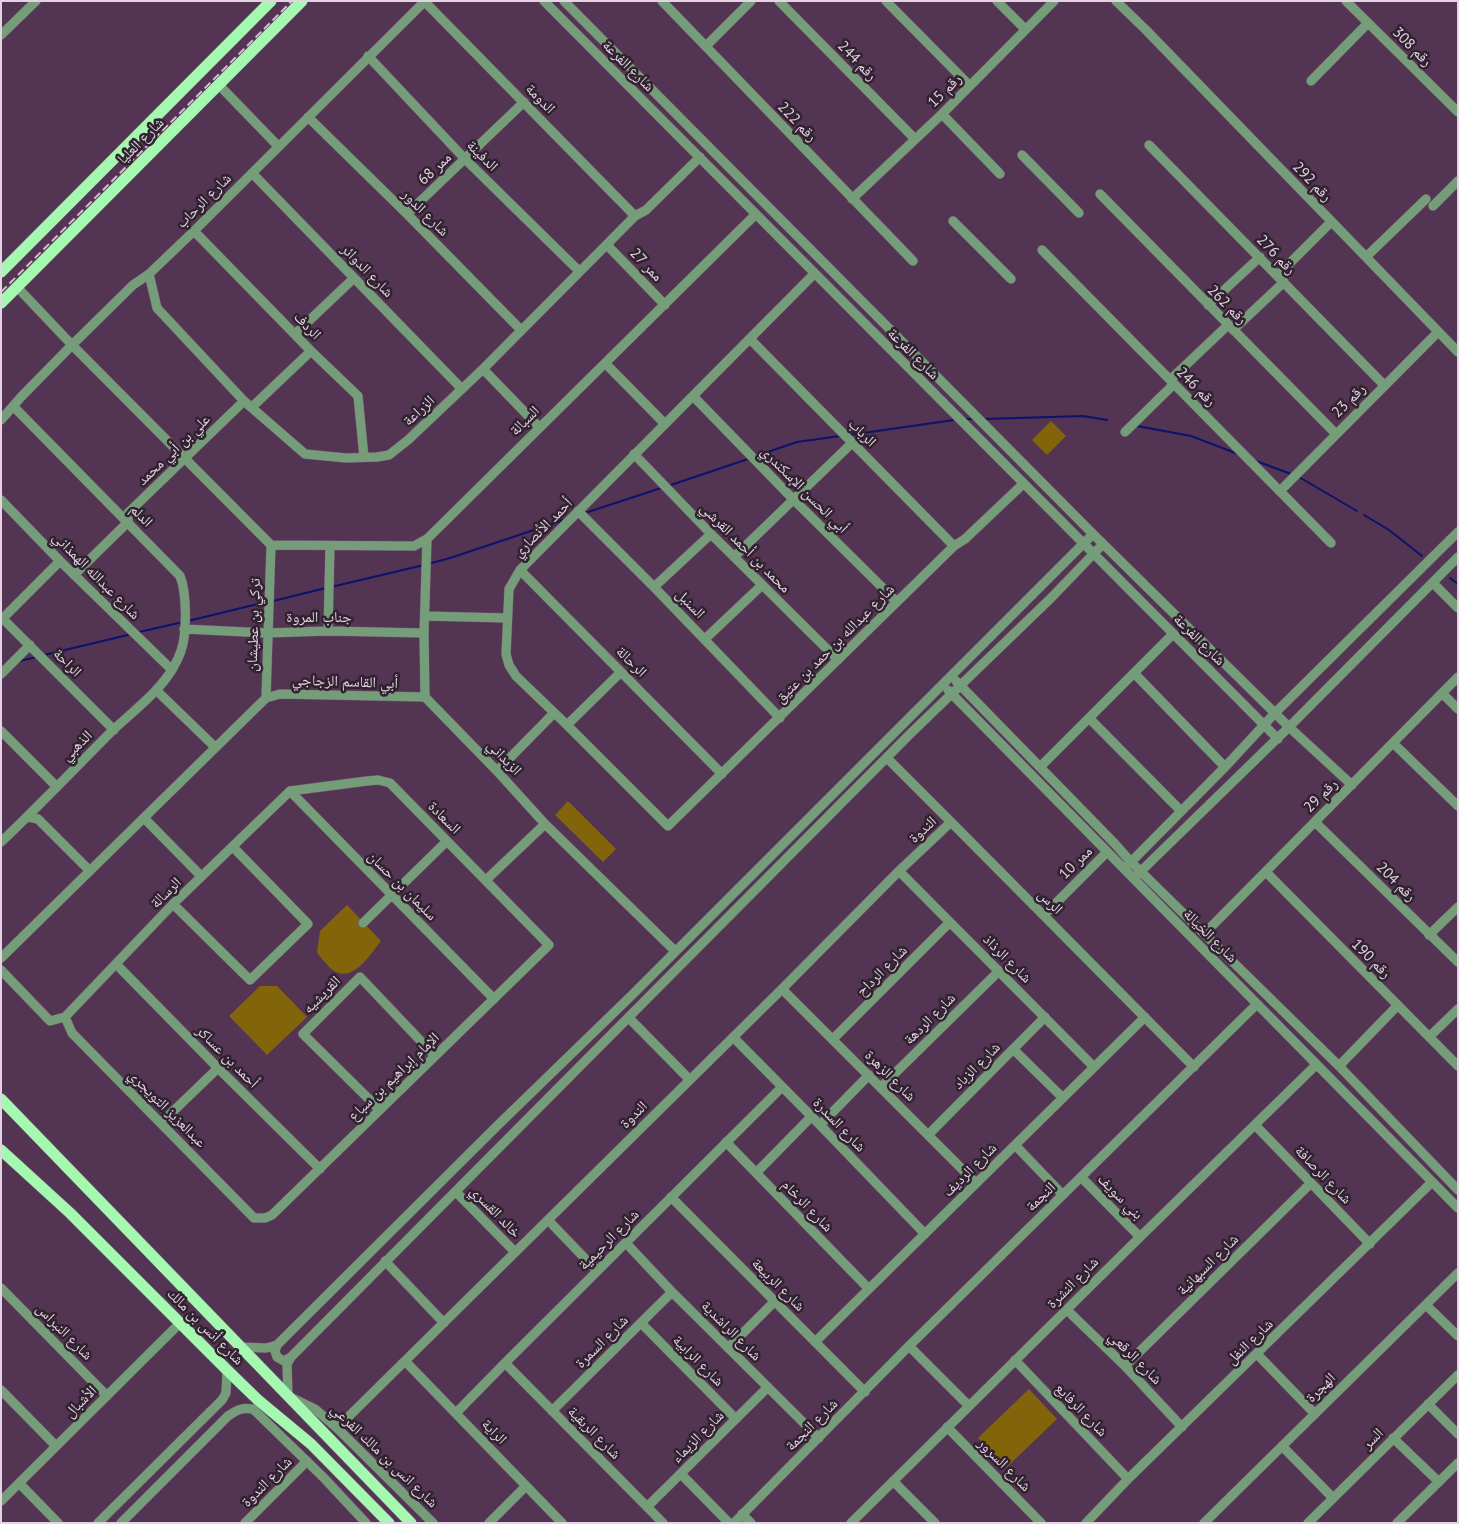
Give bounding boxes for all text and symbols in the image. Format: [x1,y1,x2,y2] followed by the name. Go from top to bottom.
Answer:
[1388,23,1436,71] street label: رقم 308
[598,36,658,96] street label: شارع الفرعة
[834,37,880,85] street label: رقم 244
[924,70,966,112] street label: رقم 15
[522,80,558,118] street label: الدومة
[774,98,820,146] street label: رقم 222
[114,114,168,168] street label: شارع العليا
[463,137,501,175] street label: الدفينة
[414,149,456,189] street label: ممر 68
[1289,158,1335,206] street label: رقم 292
[173,170,235,232] street label: شارع الرحاب
[398,186,452,240] street label: شارع الدور
[1253,231,1299,279] street label: رقم 276
[337,241,397,301] street label: شارع الدوائر
[626,245,666,285] street label: ممر 27
[1203,281,1251,329] street label: رقم 262
[290,308,324,344] street label: الردف
[883,324,943,384] street label: شارع الفرعة
[1172,363,1220,411] street label: رقم 246
[1328,380,1370,422] street label: رقم 23
[400,392,438,430] street label: الزراعة
[506,402,544,440] street label: السبالة
[134,411,214,489] street label: علي بن أبي محمد
[844,415,880,451] street label: الرباب
[757,443,851,537] street label: أبي الحسن الإسكندري
[510,495,576,561] street label: أحمد الأنصاري
[696,499,794,597] street label: محمد بن أحمد القرشي
[126,501,156,531] street label: الدلم
[48,528,144,624] street label: شارع عبدالله الهمذاني
[243,578,265,672] street label: تركي بن عطيشان
[772,581,898,707] street label: شارع عبدالله بن حمد بن عتيق
[672,585,708,623] street label: السنبل
[286,609,352,627] street label: جناب المروة
[1169,610,1229,670] street label: شارع الفرعة
[612,643,650,681] street label: الرحالة
[49,645,85,681] street label: الراحة
[292,671,398,693] street label: أبي القاسم الزجاجي
[58,727,96,765] street label: الذهبي
[483,737,525,779] street label: الزبداني
[1300,775,1342,817] street label: رقم 29
[424,798,464,838] street label: السعادة
[905,813,941,847] street label: الندوة
[1056,843,1096,883] street label: ممر 10
[364,848,440,924] street label: سليمان بن حسان
[1372,858,1420,906] street label: رقم 204
[147,874,185,912] street label: الرسالة
[1034,886,1066,918] street label: الرس
[1179,905,1241,967] street label: شارع الخيالة
[979,931,1035,987] street label: شارع الرذاذ
[1347,935,1395,983] street label: رقم 190
[853,942,911,1000] street label: شارع الرداح
[299,972,345,1018] street label: القريشيه
[900,989,960,1049] street label: شارع الردهة
[192,1022,262,1092] street label: أحمد بن عساكر
[345,1029,443,1125] street label: الإمام إبراهيم بن سباع
[950,1039,1004,1093] street label: شارع الزباد
[861,1047,919,1105] street label: شارع الزهرة
[124,1066,210,1152] street label: عبدالعزيز التويجري
[809,1094,869,1156] street label: شارع السدرة
[617,1098,651,1132] street label: الندوة
[939,1139,1001,1201] street label: شارع الرديف
[1291,1142,1355,1208] street label: شارع الرصافة
[1093,1170,1147,1224] street label: بني سويف
[778,1176,836,1236] street label: شارع الرخام
[1022,1179,1060,1215] street label: النجمة
[466,1182,524,1242] street label: خالد القسري
[575,1206,643,1274] street label: شارع الرحيمية
[1174,1231,1242,1299] street label: شارع السبهانية
[1043,1253,1103,1313] street label: شارع النشرة
[748,1255,808,1315] street label: شارع الربيعة
[163,1285,247,1369] street label: شارع أنس بن مالك
[697,1297,765,1365] street label: شارع الراشدية
[32,1300,96,1364] street label: شارع النبراس
[572,1312,632,1372] street label: شارع السمرة
[1223,1315,1277,1369] street label: شارع النفل
[1105,1328,1165,1388] street label: شارع الرقعي
[669,1332,727,1390] street label: شارع الرابية
[1302,1369,1340,1407] street label: الهجرة
[1051,1379,1111,1441] street label: شارع الرفايع
[61,1382,101,1422] street label: الأشبال
[782,1395,842,1455] street label: شارع النجمة
[327,1400,441,1512] street label: شارع انس بن مالك الفرعي
[564,1403,624,1463] street label: شارع الربقية
[668,1407,728,1467] street label: شارع الزيماء
[478,1416,510,1448] street label: الراية
[1359,1425,1387,1453] street label: السر
[974,1435,1034,1495] street label: شارع السرور
[238,1453,296,1511] street label: شارع الندوة

